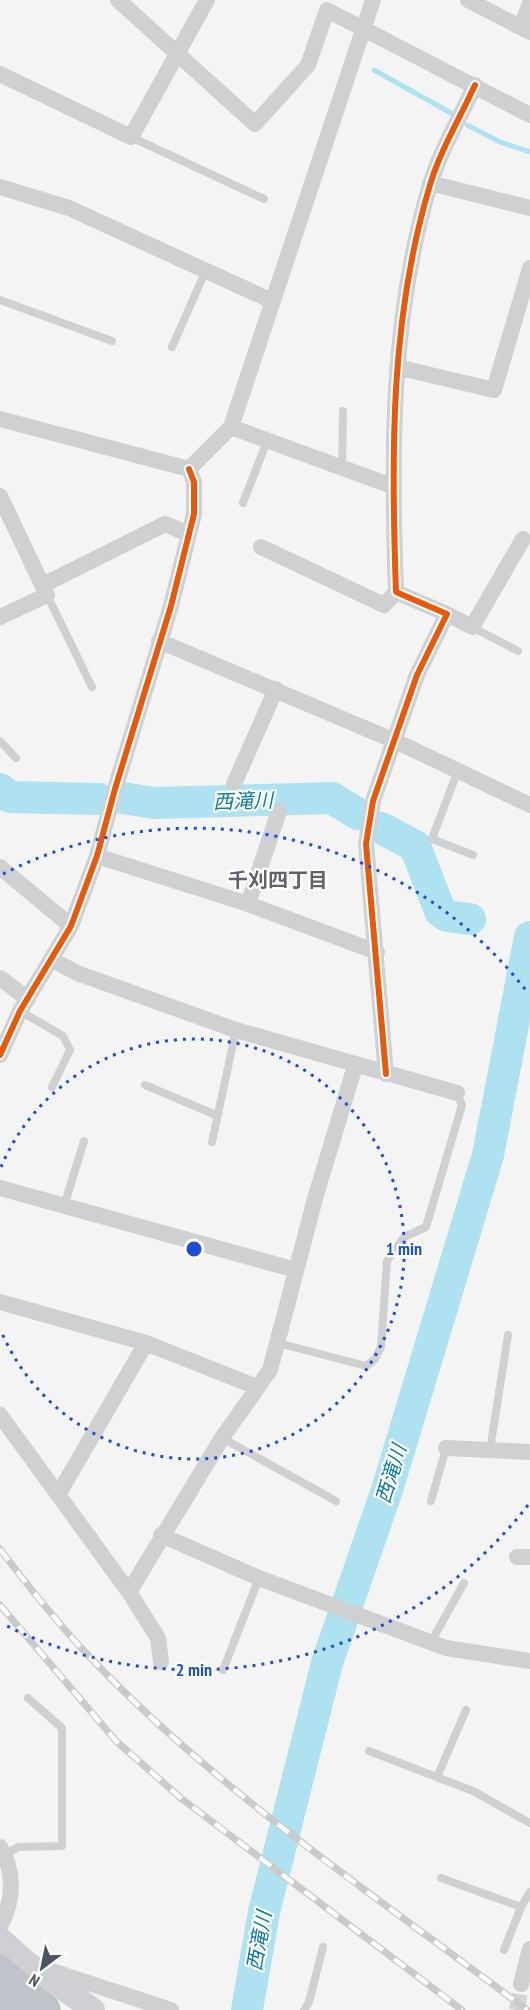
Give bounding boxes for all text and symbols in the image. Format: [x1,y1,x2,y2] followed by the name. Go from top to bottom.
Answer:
[213,787,275,815] water label: 西滝川
[228,867,328,893] district label: 千刈四丁目
[386,1237,422,1260] text: 1 min
[184,1239,204,1259] centre of rings
[370,1440,413,1506] water label: 西滝川
[176,1658,212,1681] text: 2 min
[241,1907,277,1973] water label: 西滝川
[12,1938,72,1998] north arrow
[25,1970,43,1991] text: N

